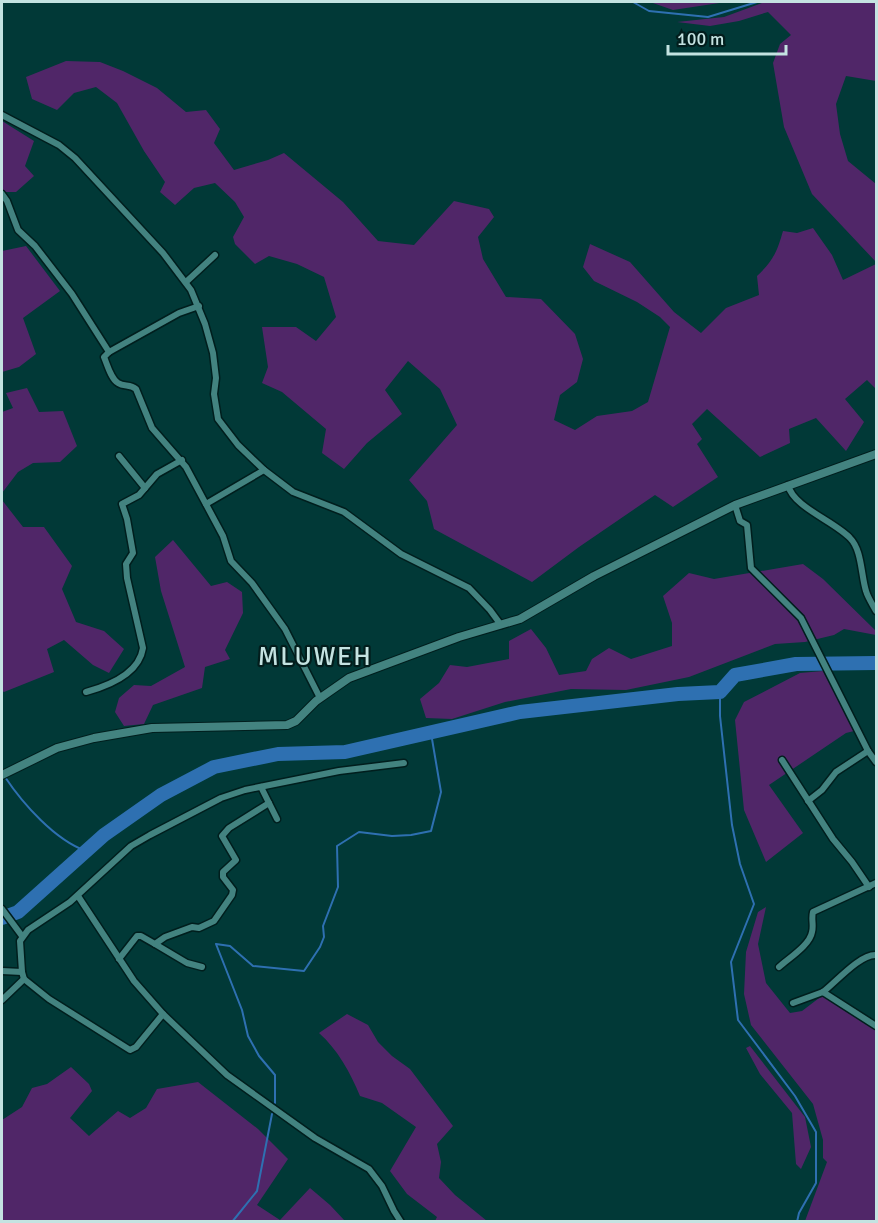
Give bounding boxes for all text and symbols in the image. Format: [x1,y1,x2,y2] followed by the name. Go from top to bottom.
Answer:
[668,18,786,56] scale bar
[677,28,724,50] text: 100 m
[258,641,372,673] district label: MLUWEH

